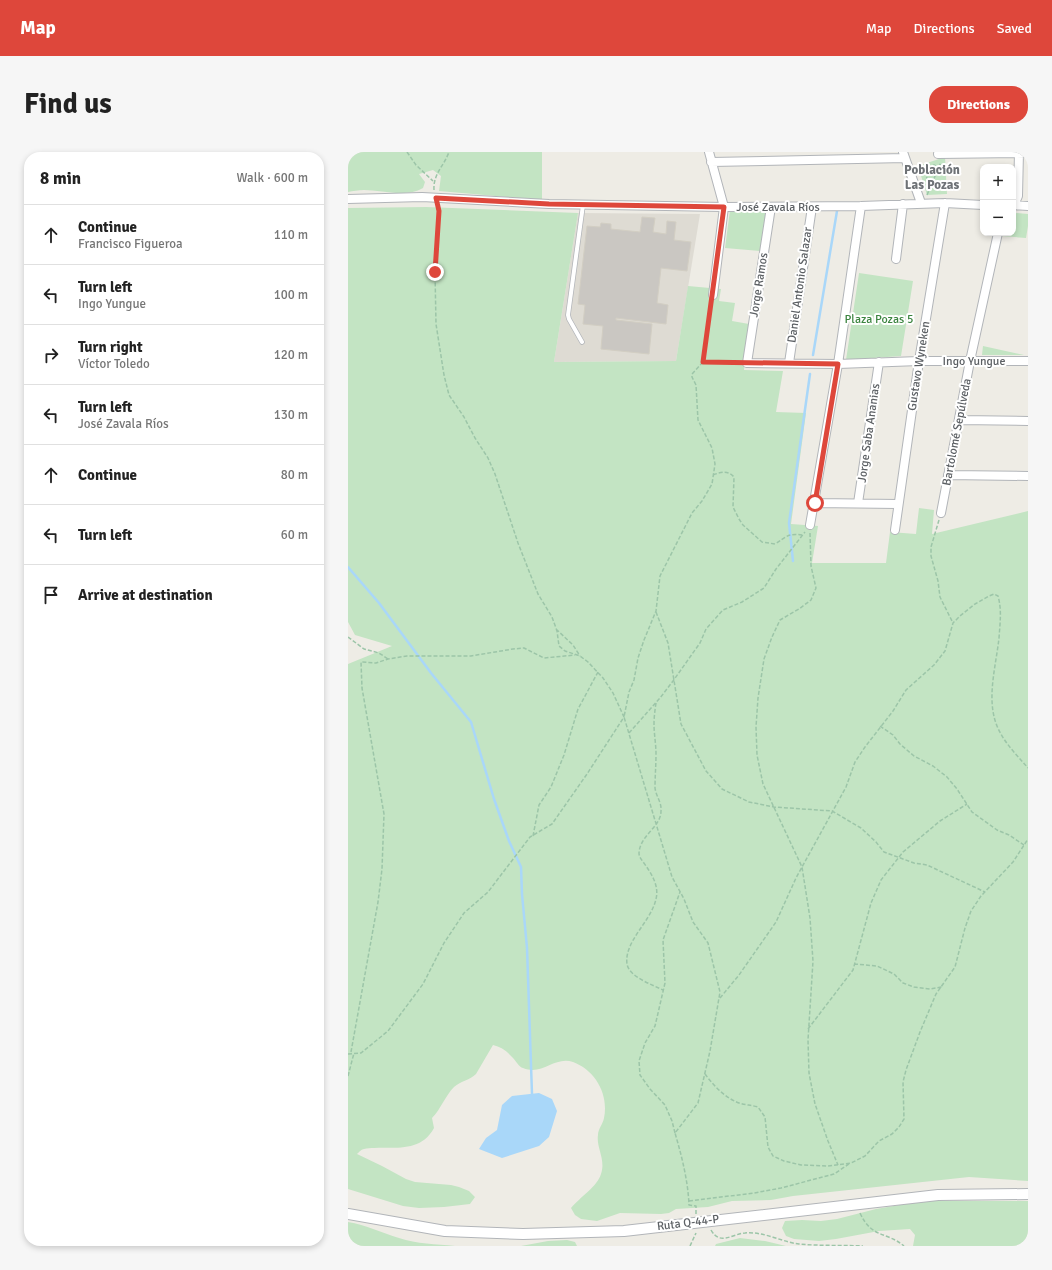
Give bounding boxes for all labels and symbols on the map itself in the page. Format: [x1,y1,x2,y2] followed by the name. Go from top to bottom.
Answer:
[904,162,960,193] district label: Población Las Pozas
[736,200,820,215] street label: José Zavala Ríos
[784,226,816,344] street label: Daniel Antonio Salazar
[746,252,772,318] street label: Jorge Ramos
[426,263,444,281] route end
[845,312,913,327] park label: Plaza Pozas 5
[905,320,933,412] street label: Gustavo Wyneken
[943,354,1005,369] street label: Ingo Yungue
[939,377,975,487] street label: Bartolomé Sepúlveda
[855,383,883,483] street label: Jorge Saba Ananias
[806,494,824,512] route start
[656,1212,720,1234] street label: Ruta Q-44-P

